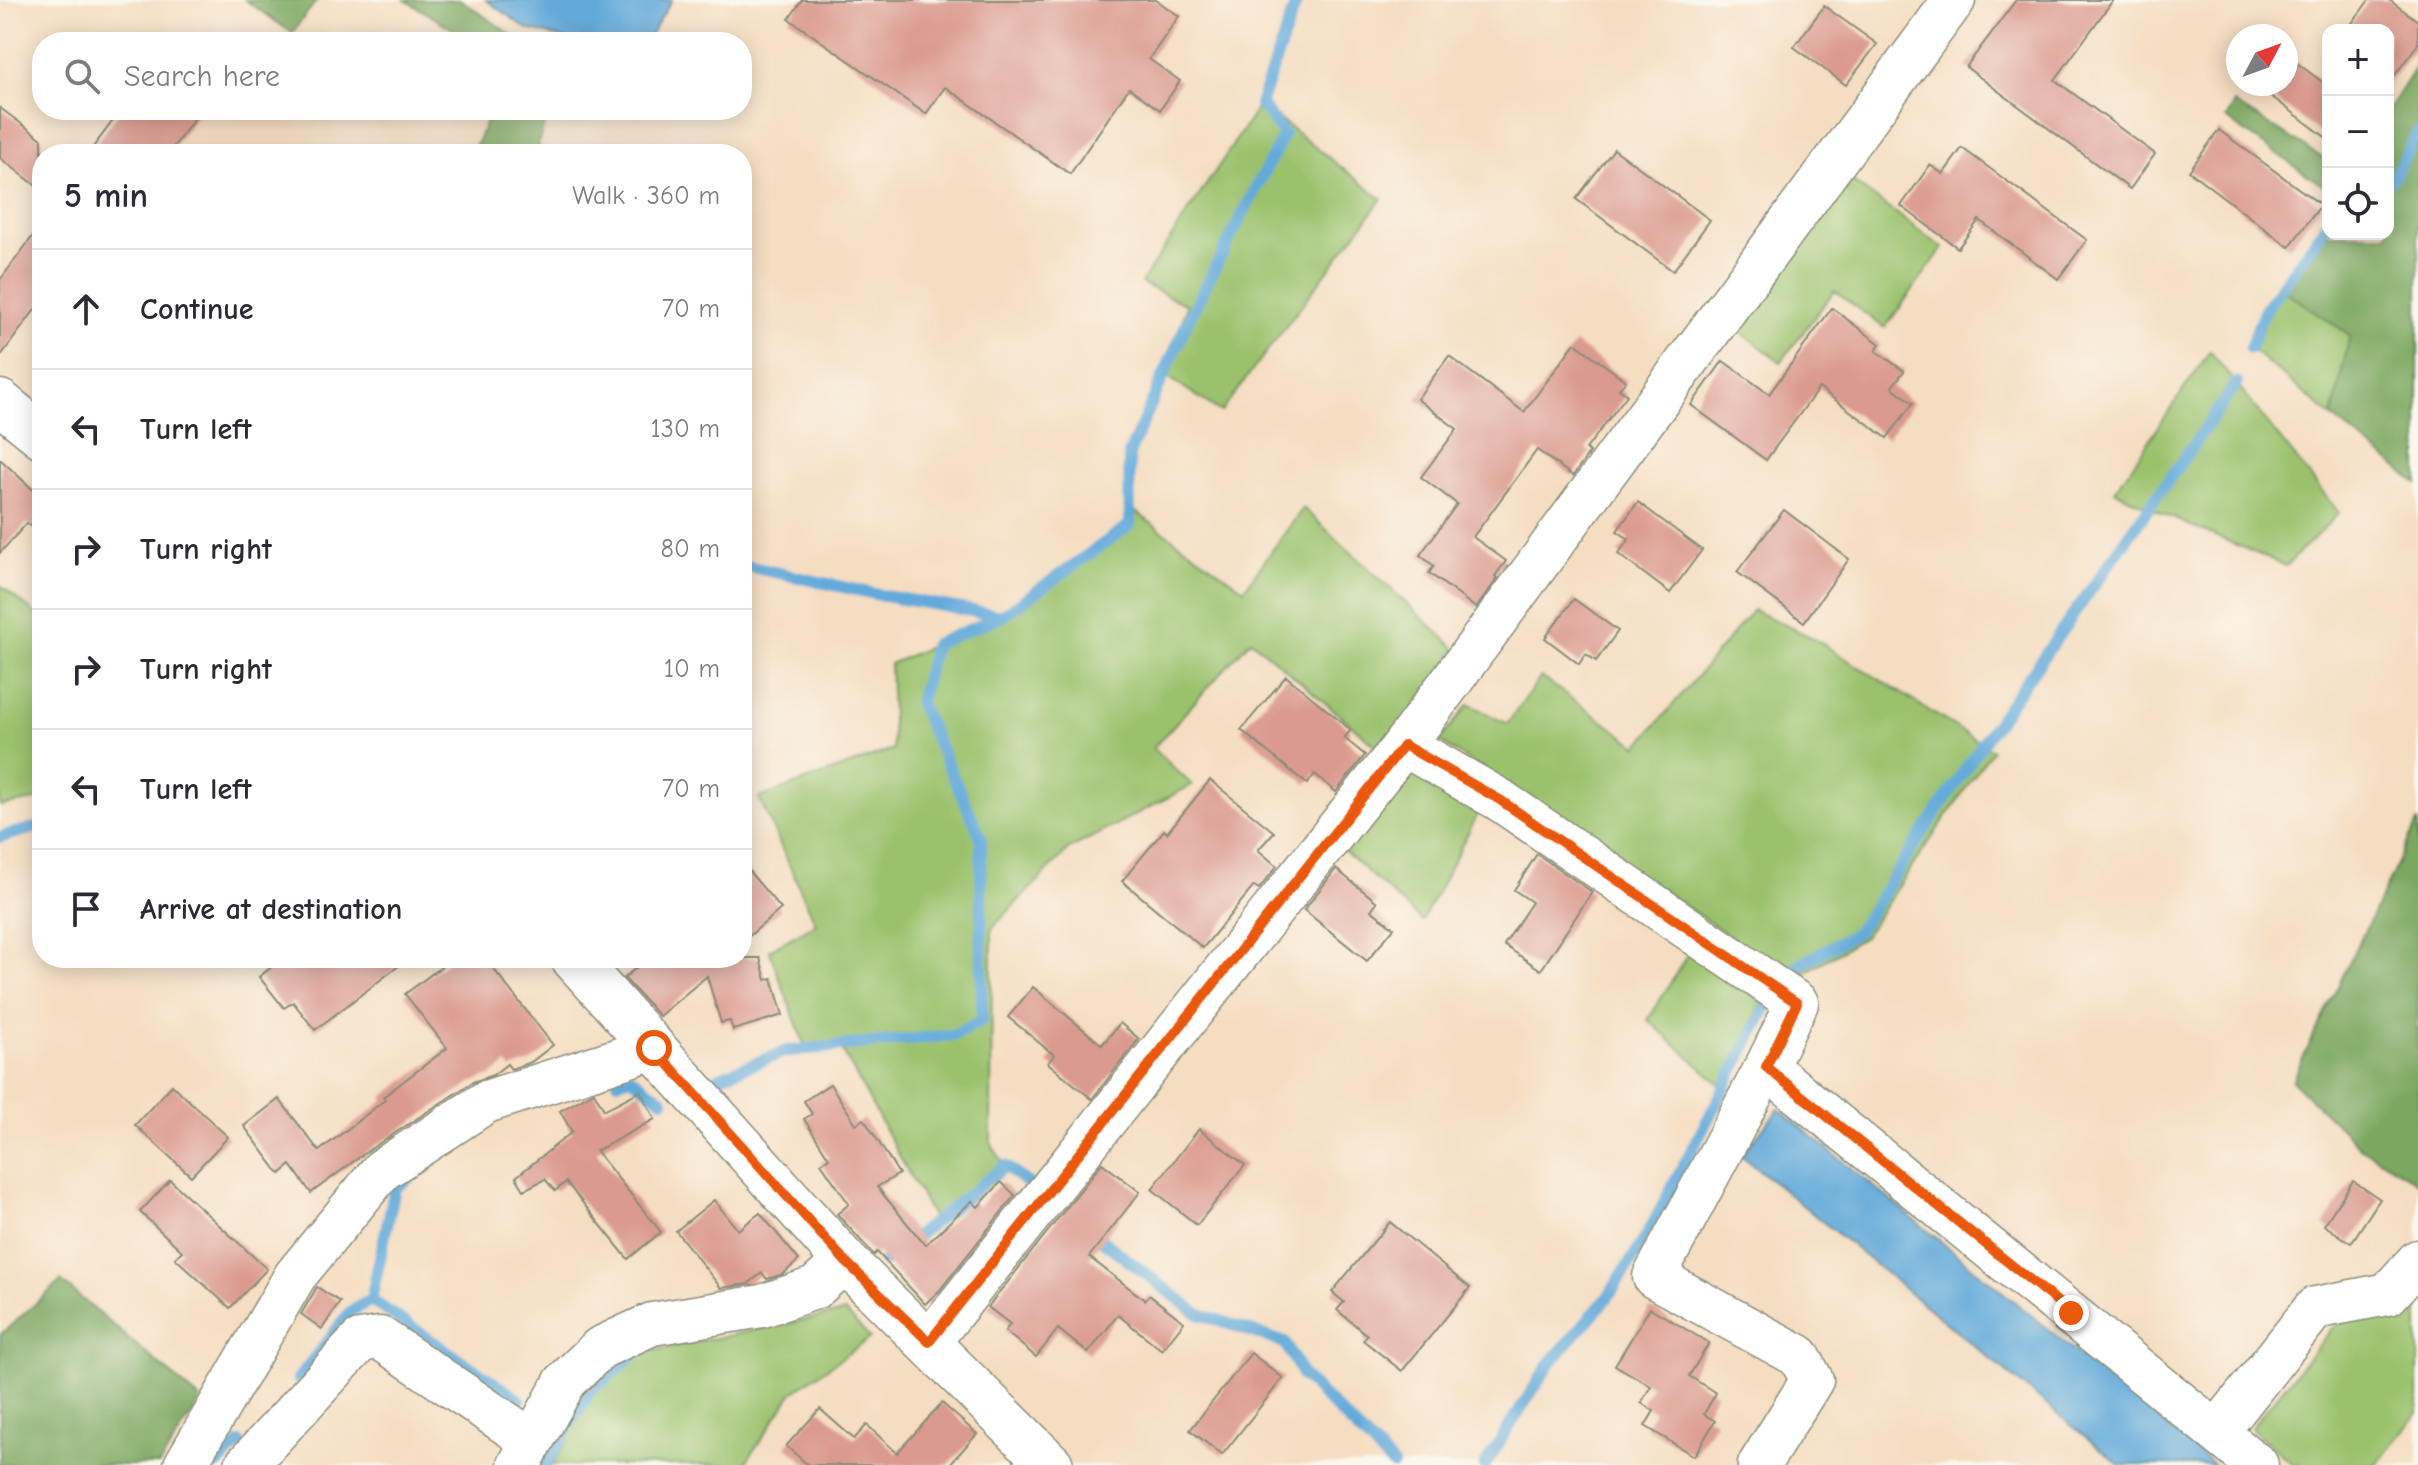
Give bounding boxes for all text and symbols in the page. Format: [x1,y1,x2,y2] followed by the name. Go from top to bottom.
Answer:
[2226,24,2298,96] north arrow
[2322,24,2394,240] map controls
[2322,24,2394,96] button: +
[32,32,752,120] search box
[60,54,104,98] icon: search
[124,59,280,94] text: Search here
[2322,96,2394,168] button: −
[2322,168,2394,240] button: locate
[64,176,148,216] text: 5 min
[572,181,720,211] text: Walk · 360 m
[64,287,108,331] icon: ahead
[140,292,254,327] text: Continue
[662,294,720,324] text: 70 m
[64,407,108,451] icon: left
[140,412,252,447] text: Turn left
[651,414,720,444] text: 130 m
[64,527,108,571] icon: right
[140,532,272,567] text: Turn right
[661,534,720,564] text: 80 m
[64,647,108,691] icon: right
[140,652,272,687] text: Turn right
[664,654,720,684] text: 10 m
[64,767,108,811] icon: left
[140,772,252,807] text: Turn left
[662,774,720,804] text: 70 m
[64,887,108,931] icon: arrive
[140,892,402,927] text: Arrive at destination
[636,1030,672,1066] route start
[2053,1295,2089,1331] route end

